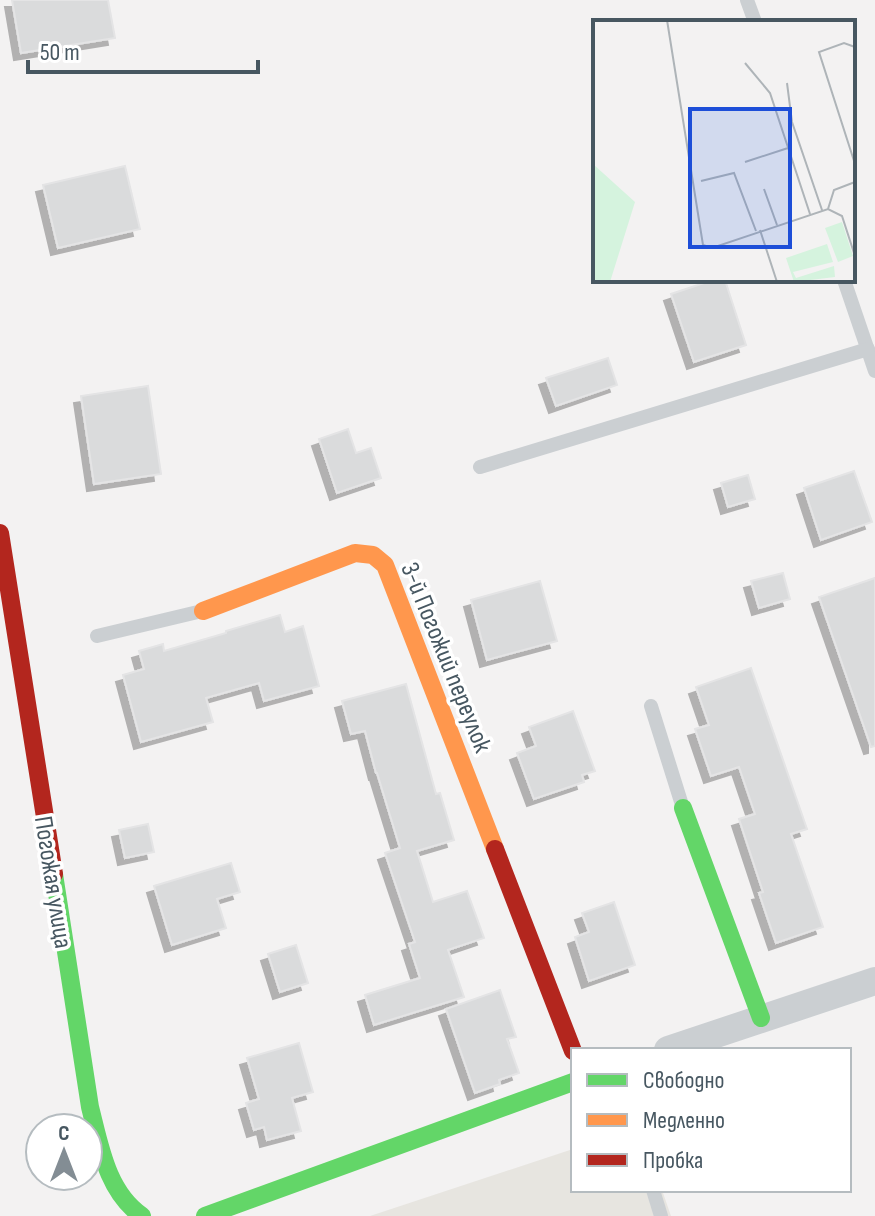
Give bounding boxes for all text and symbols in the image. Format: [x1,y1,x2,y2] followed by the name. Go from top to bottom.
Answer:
[593,20,855,282] inset map
[28,24,258,74] scale bar
[40,38,80,67] text: 50 m
[393,558,498,757] street label: 3-й Погожий переулок
[27,814,78,951] street label: Погожая улица
[571,1048,851,1192] legend
[643,1066,724,1095] text: Свободно
[643,1106,725,1135] text: Медленно
[24,1112,104,1192] north arrow
[58,1120,70,1147] text: С
[643,1146,703,1175] text: Пробка

